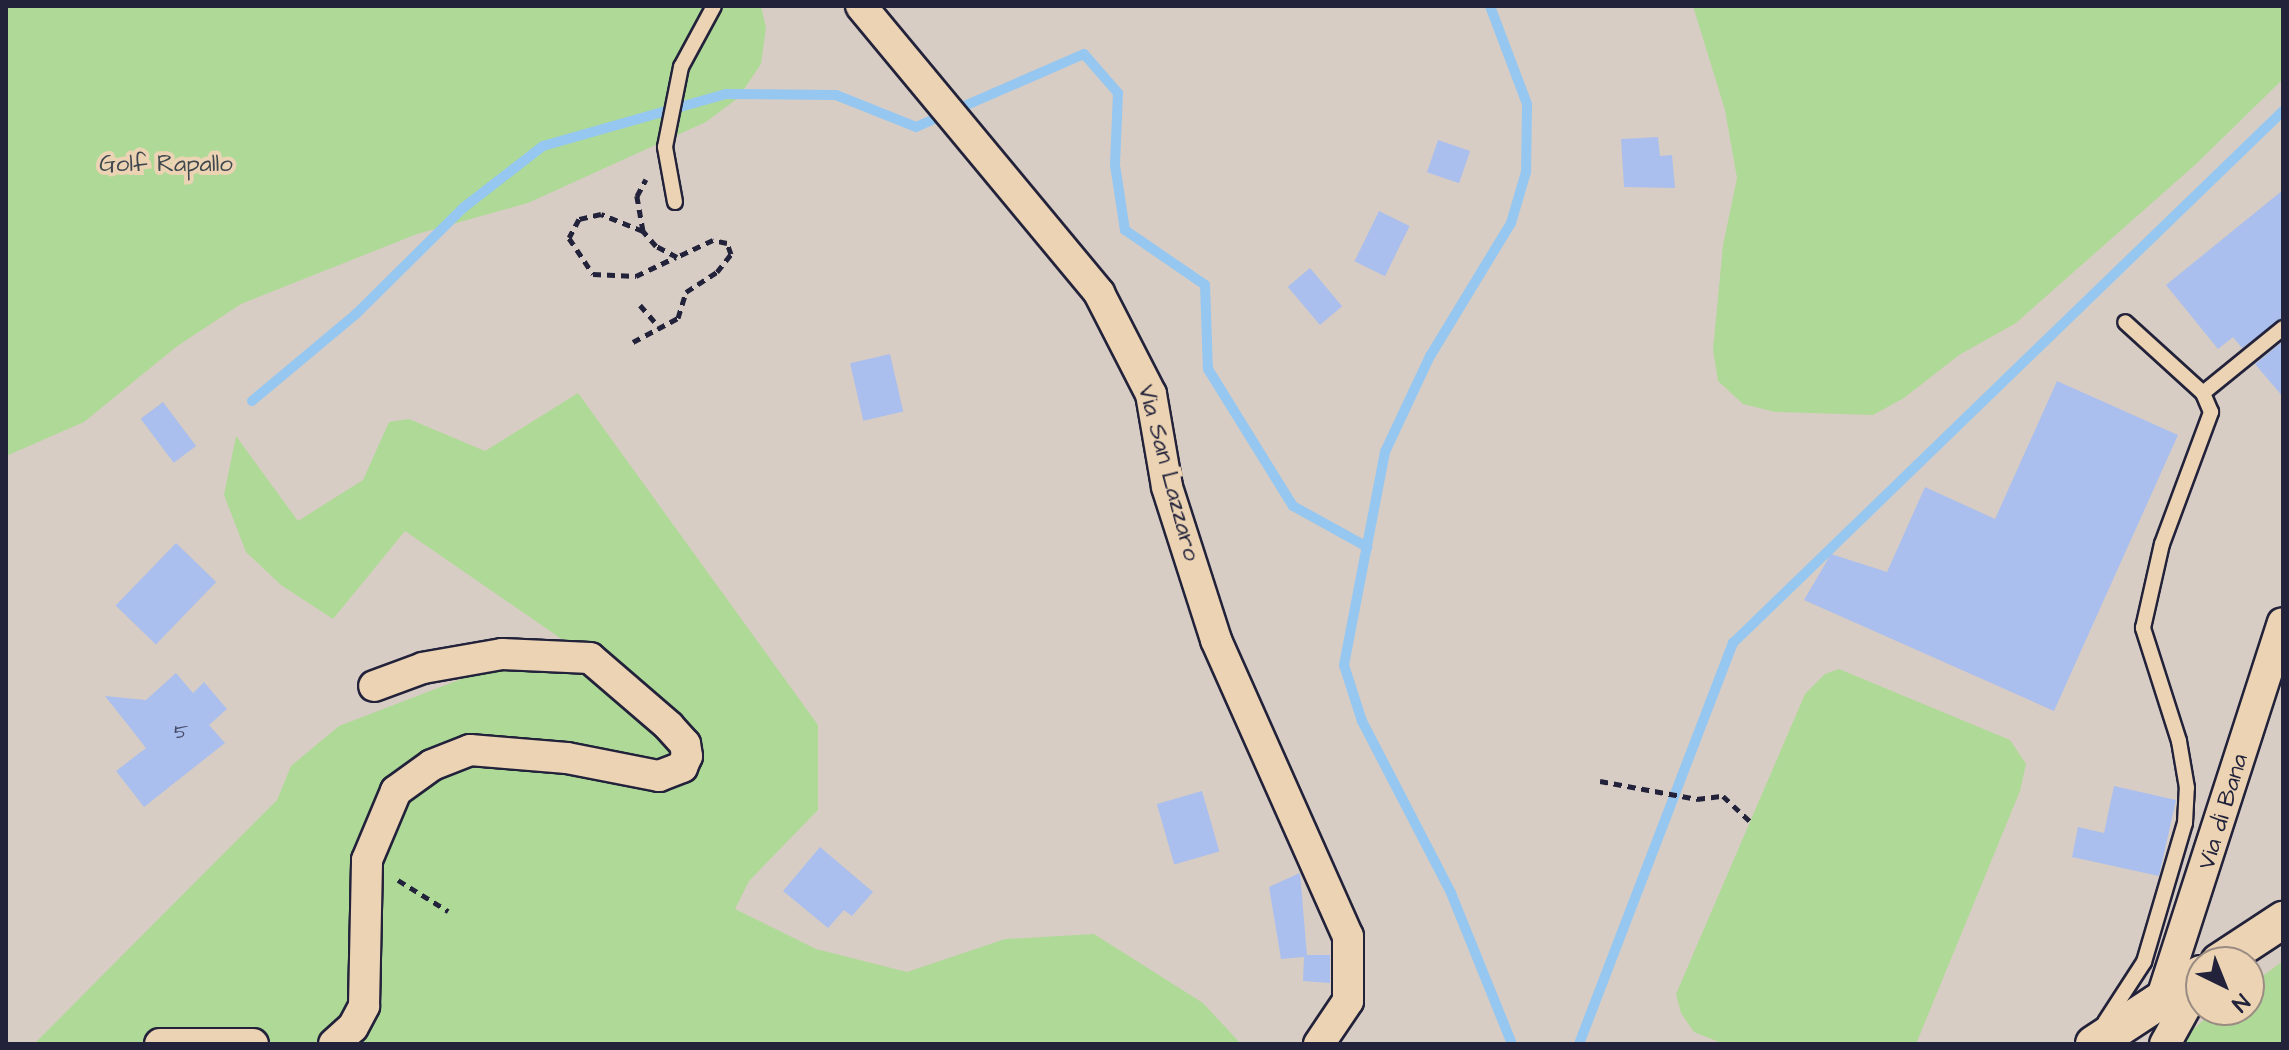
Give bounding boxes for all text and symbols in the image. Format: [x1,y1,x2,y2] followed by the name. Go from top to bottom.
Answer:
[99,151,233,179] park label: Golf Rapallo
[1131,382,1205,564] street label: Via San Lazzaro
[174,720,188,744] house number: 5
[2193,751,2255,873] street label: Via di Bana
[2185,946,2265,1026] north arrow
[2225,986,2256,1018] text: N

